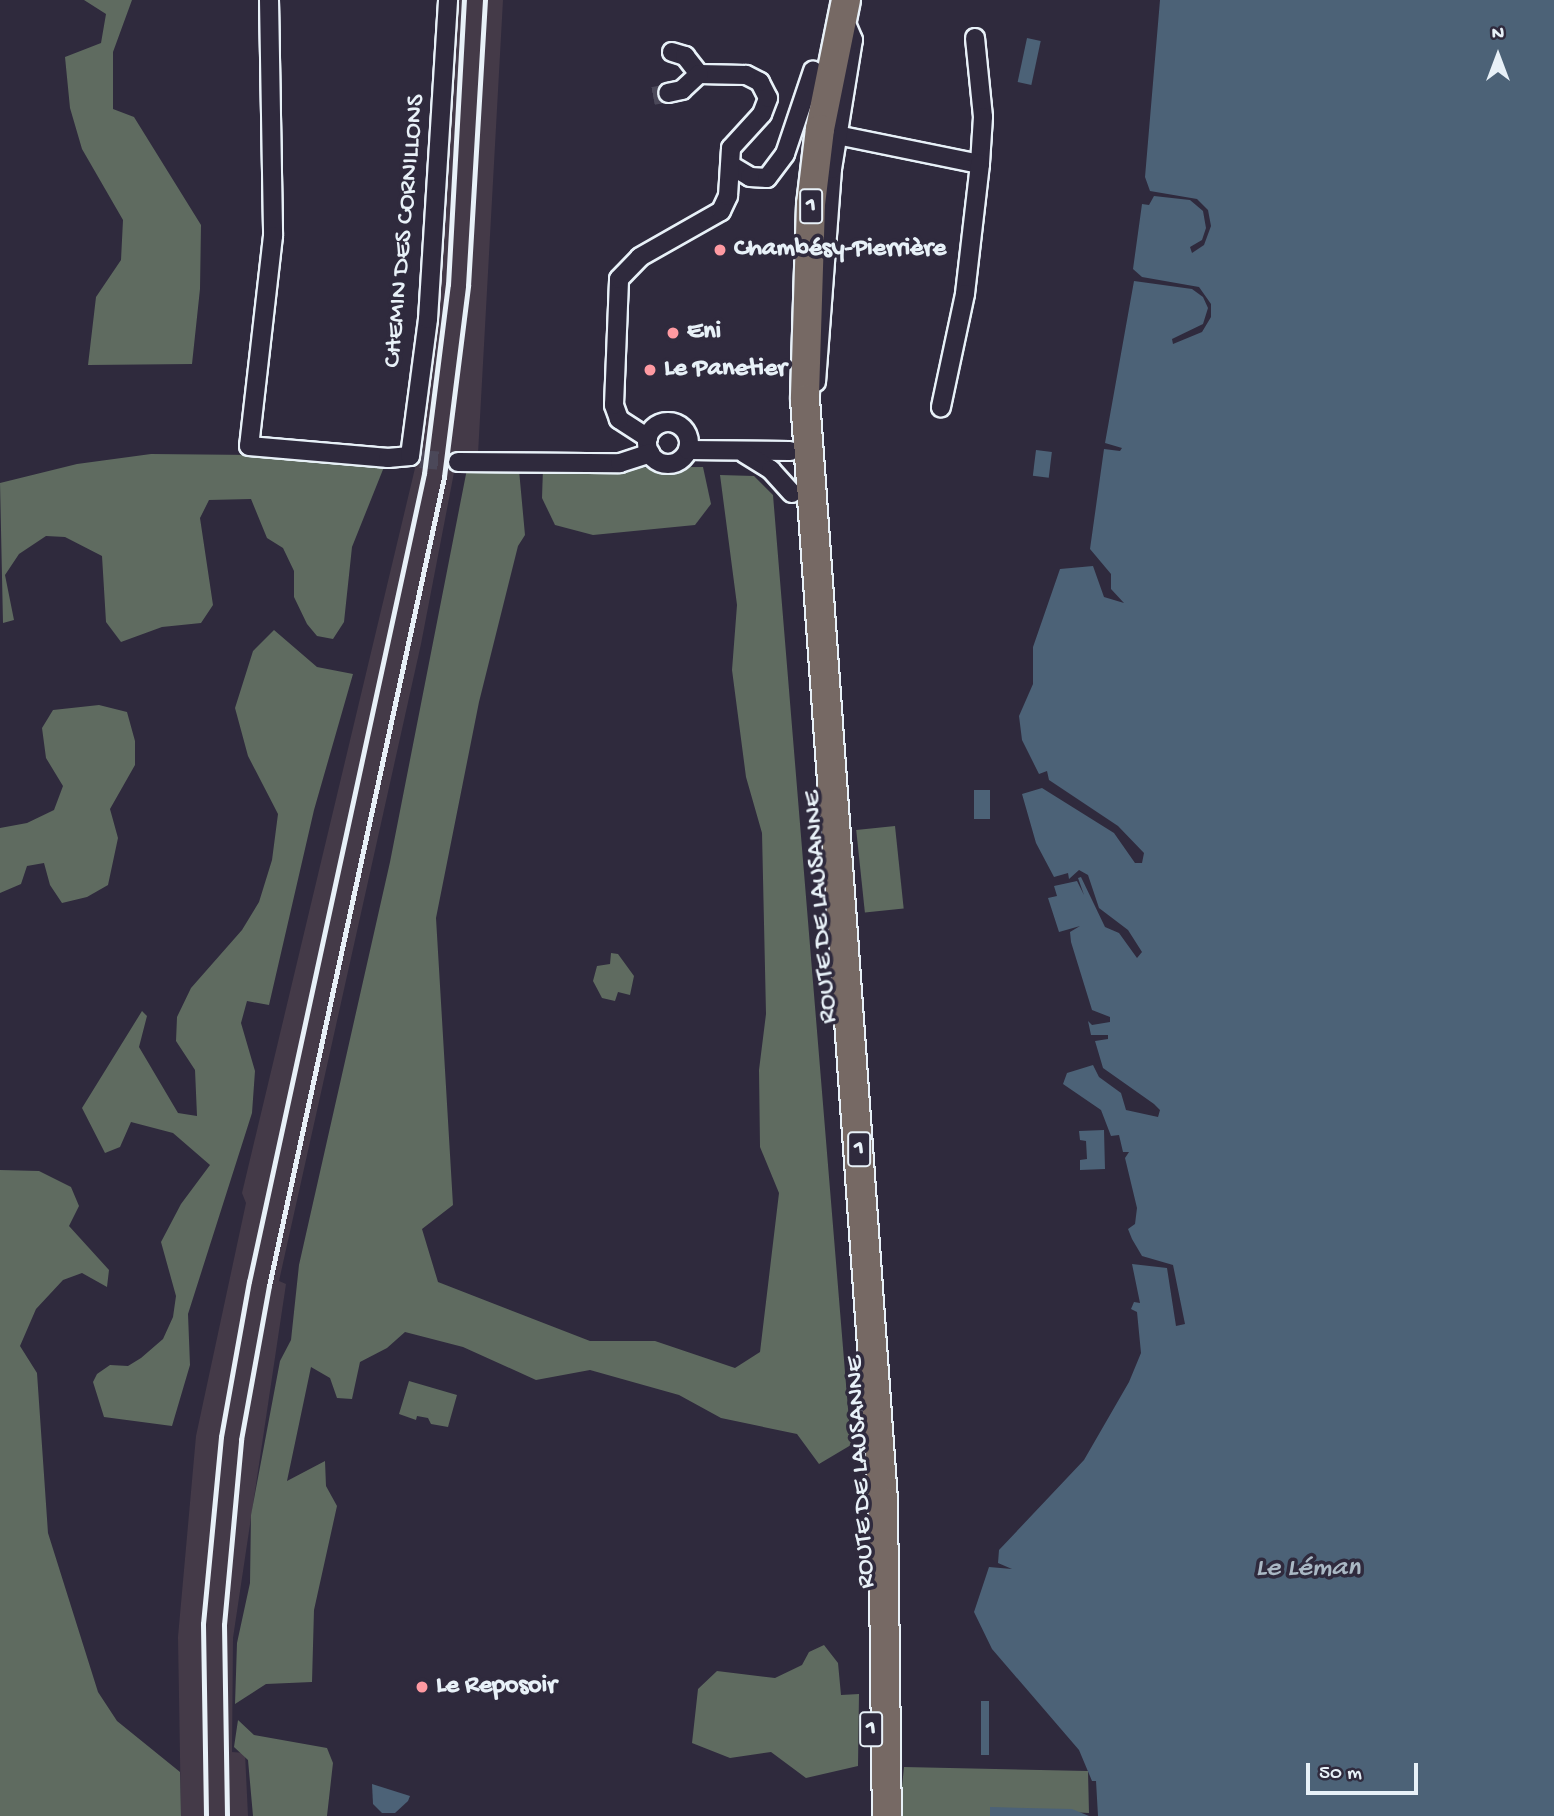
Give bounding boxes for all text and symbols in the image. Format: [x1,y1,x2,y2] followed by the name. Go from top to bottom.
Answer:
[1463,21,1533,91] north arrow
[1492,23,1504,46] text: N
[379,93,433,369] street label: CHEMIN DES CORNILLONS
[799,186,823,226] road number: 1
[734,234,946,266] place label: Chambésy-Pierrière
[712,242,728,258] marker: Chambésy-Pierrière
[687,317,721,349] place label: Eni
[665,325,681,341] marker: Eni
[664,354,787,386] place label: Le Panetier
[642,362,658,378] marker: Le Panetier
[798,790,846,1024] street label: ROUTE DE LAUSANNE
[847,1128,871,1170] road number: 1
[840,1355,884,1589] street label: ROUTE DE LAUSANNE
[1256,1552,1360,1586] water label: Le Léman
[436,1671,556,1703] place label: Le Reposoir
[414,1679,430,1695] marker: Le Reposoir
[859,1708,883,1750] road number: 1
[1309,1750,1421,1794] scale bar
[1319,1762,1362,1787] text: 50 m

